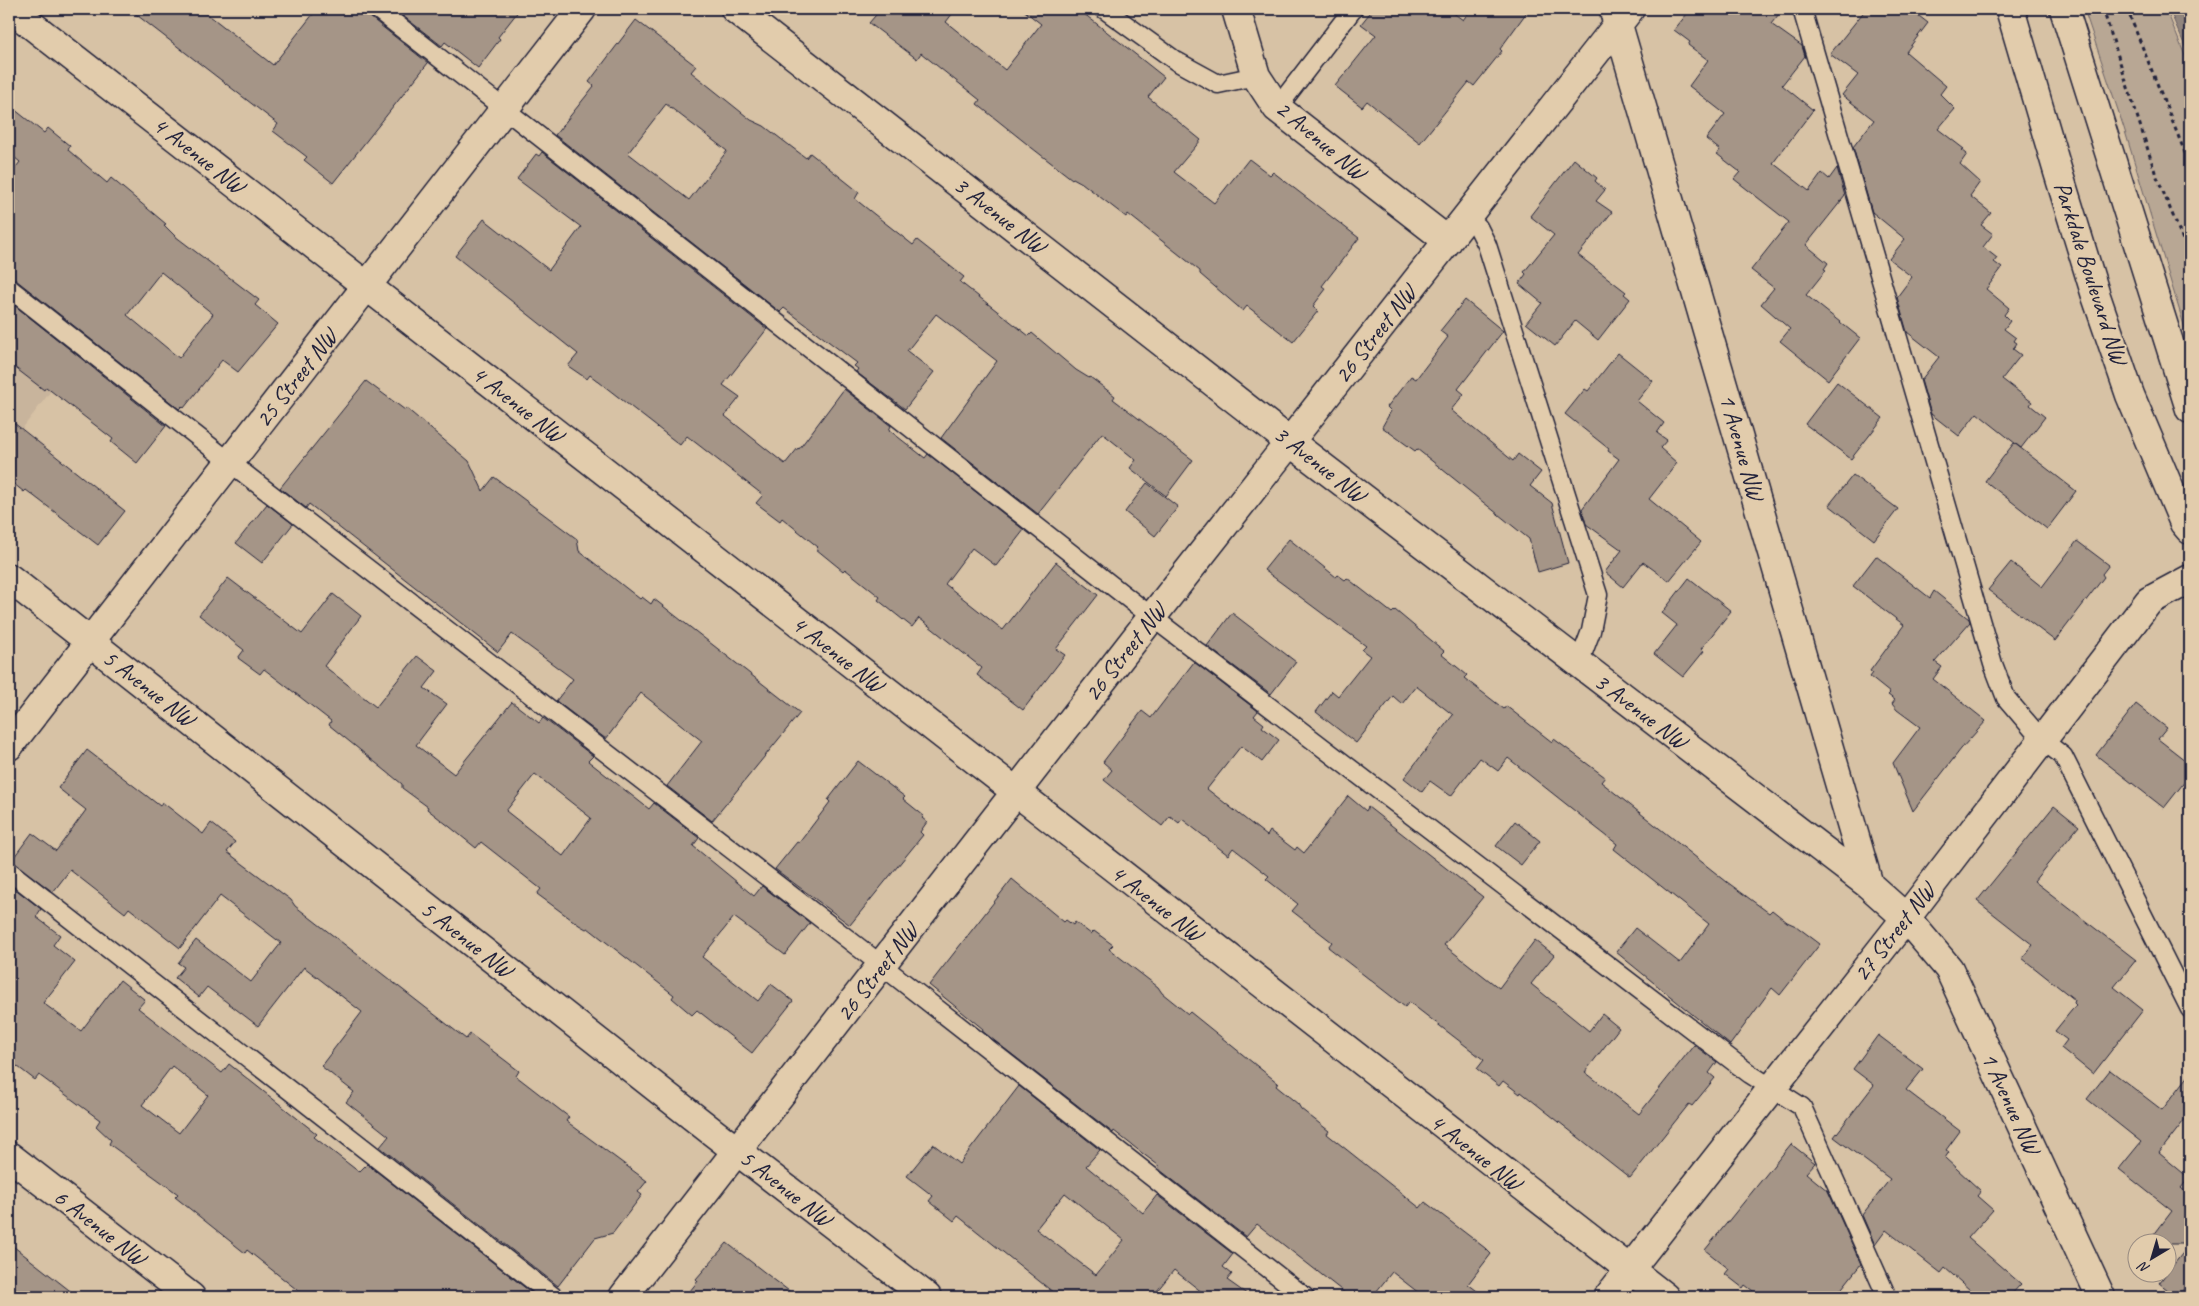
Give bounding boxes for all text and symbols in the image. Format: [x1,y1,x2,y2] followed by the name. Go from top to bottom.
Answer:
[1270,93,1375,188] street label: 2 Avenue NW
[147,110,253,202] street label: 4 Avenue NW
[948,170,1054,262] street label: 3 Avenue NW
[2047,178,2136,371] street label: Parkdale Boulevard NW
[1327,276,1425,389] street label: 26 Street NW
[248,320,346,433] street label: 25 Street NW
[466,359,572,451] street label: 4 Avenue NW
[1713,390,1772,506] street label: 1 Avenue NW
[1268,419,1374,511] street label: 3 Avenue NW
[1077,594,1175,707] street label: 26 Street NW
[786,609,892,701] street label: 4 Avenue NW
[97,643,203,735] street label: 5 Avenue NW
[1588,666,1696,757] street label: 3 Avenue NW
[1105,858,1211,950] street label: 4 Avenue NW
[1846,874,1944,987] street label: 27 Street NW
[415,894,521,986] street label: 5 Avenue NW
[829,914,927,1027] street label: 26 Street NW
[1974,1047,2049,1161] street label: 1 Avenue NW
[1424,1107,1530,1199] street label: 4 Avenue NW
[734,1143,840,1235] street label: 5 Avenue NW
[48,1182,154,1274] street label: 6 Avenue NW
[2126,1234,2176,1284] north arrow
[2134,1257,2153,1277] text: N

